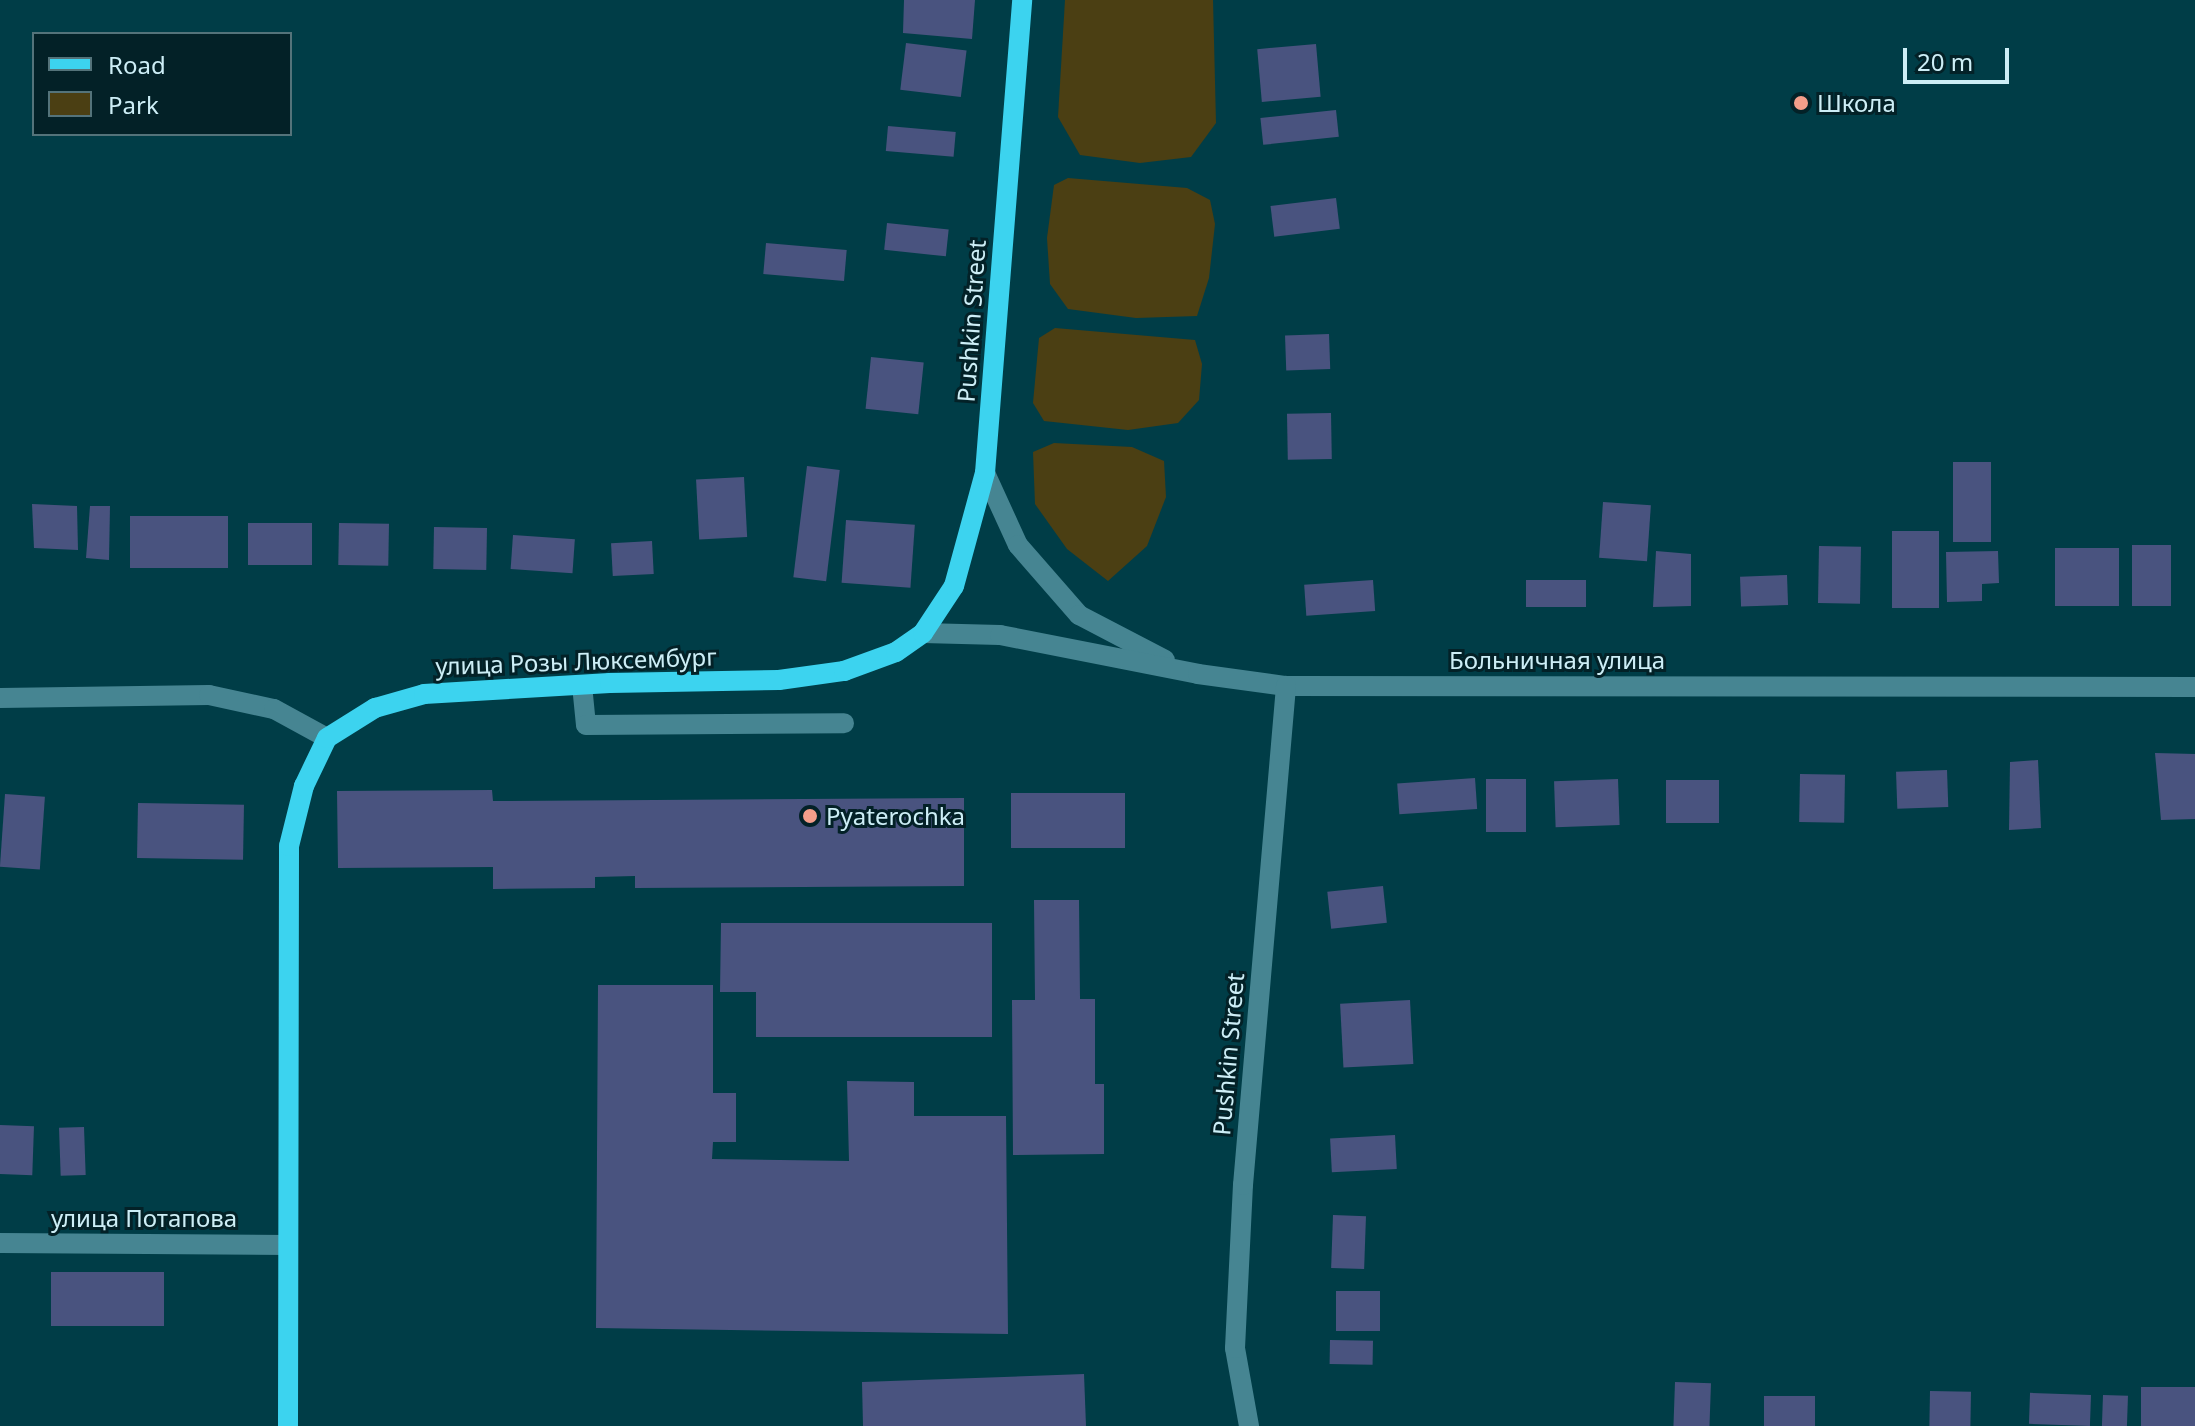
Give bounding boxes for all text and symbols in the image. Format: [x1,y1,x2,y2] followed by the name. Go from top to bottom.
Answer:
[32,32,292,136] legend
[1907,32,2013,82] scale bar
[1917,45,1973,78] text: 20 m
[108,48,166,81] text: Road
[108,88,159,121] text: Park
[1817,89,1896,117] place label: Школа
[1792,94,1810,112] marker: Школа
[951,239,991,403] street label: Pushkin Street
[435,642,717,680] street label: улица Розы Люксембург
[1449,646,1665,674] street label: Больничная улица
[826,802,965,830] place label: Pyaterochka
[801,807,819,825] marker: Pyaterochka
[1207,972,1249,1136] street label: Pushkin Street
[51,1204,237,1232] street label: улица Потапова

